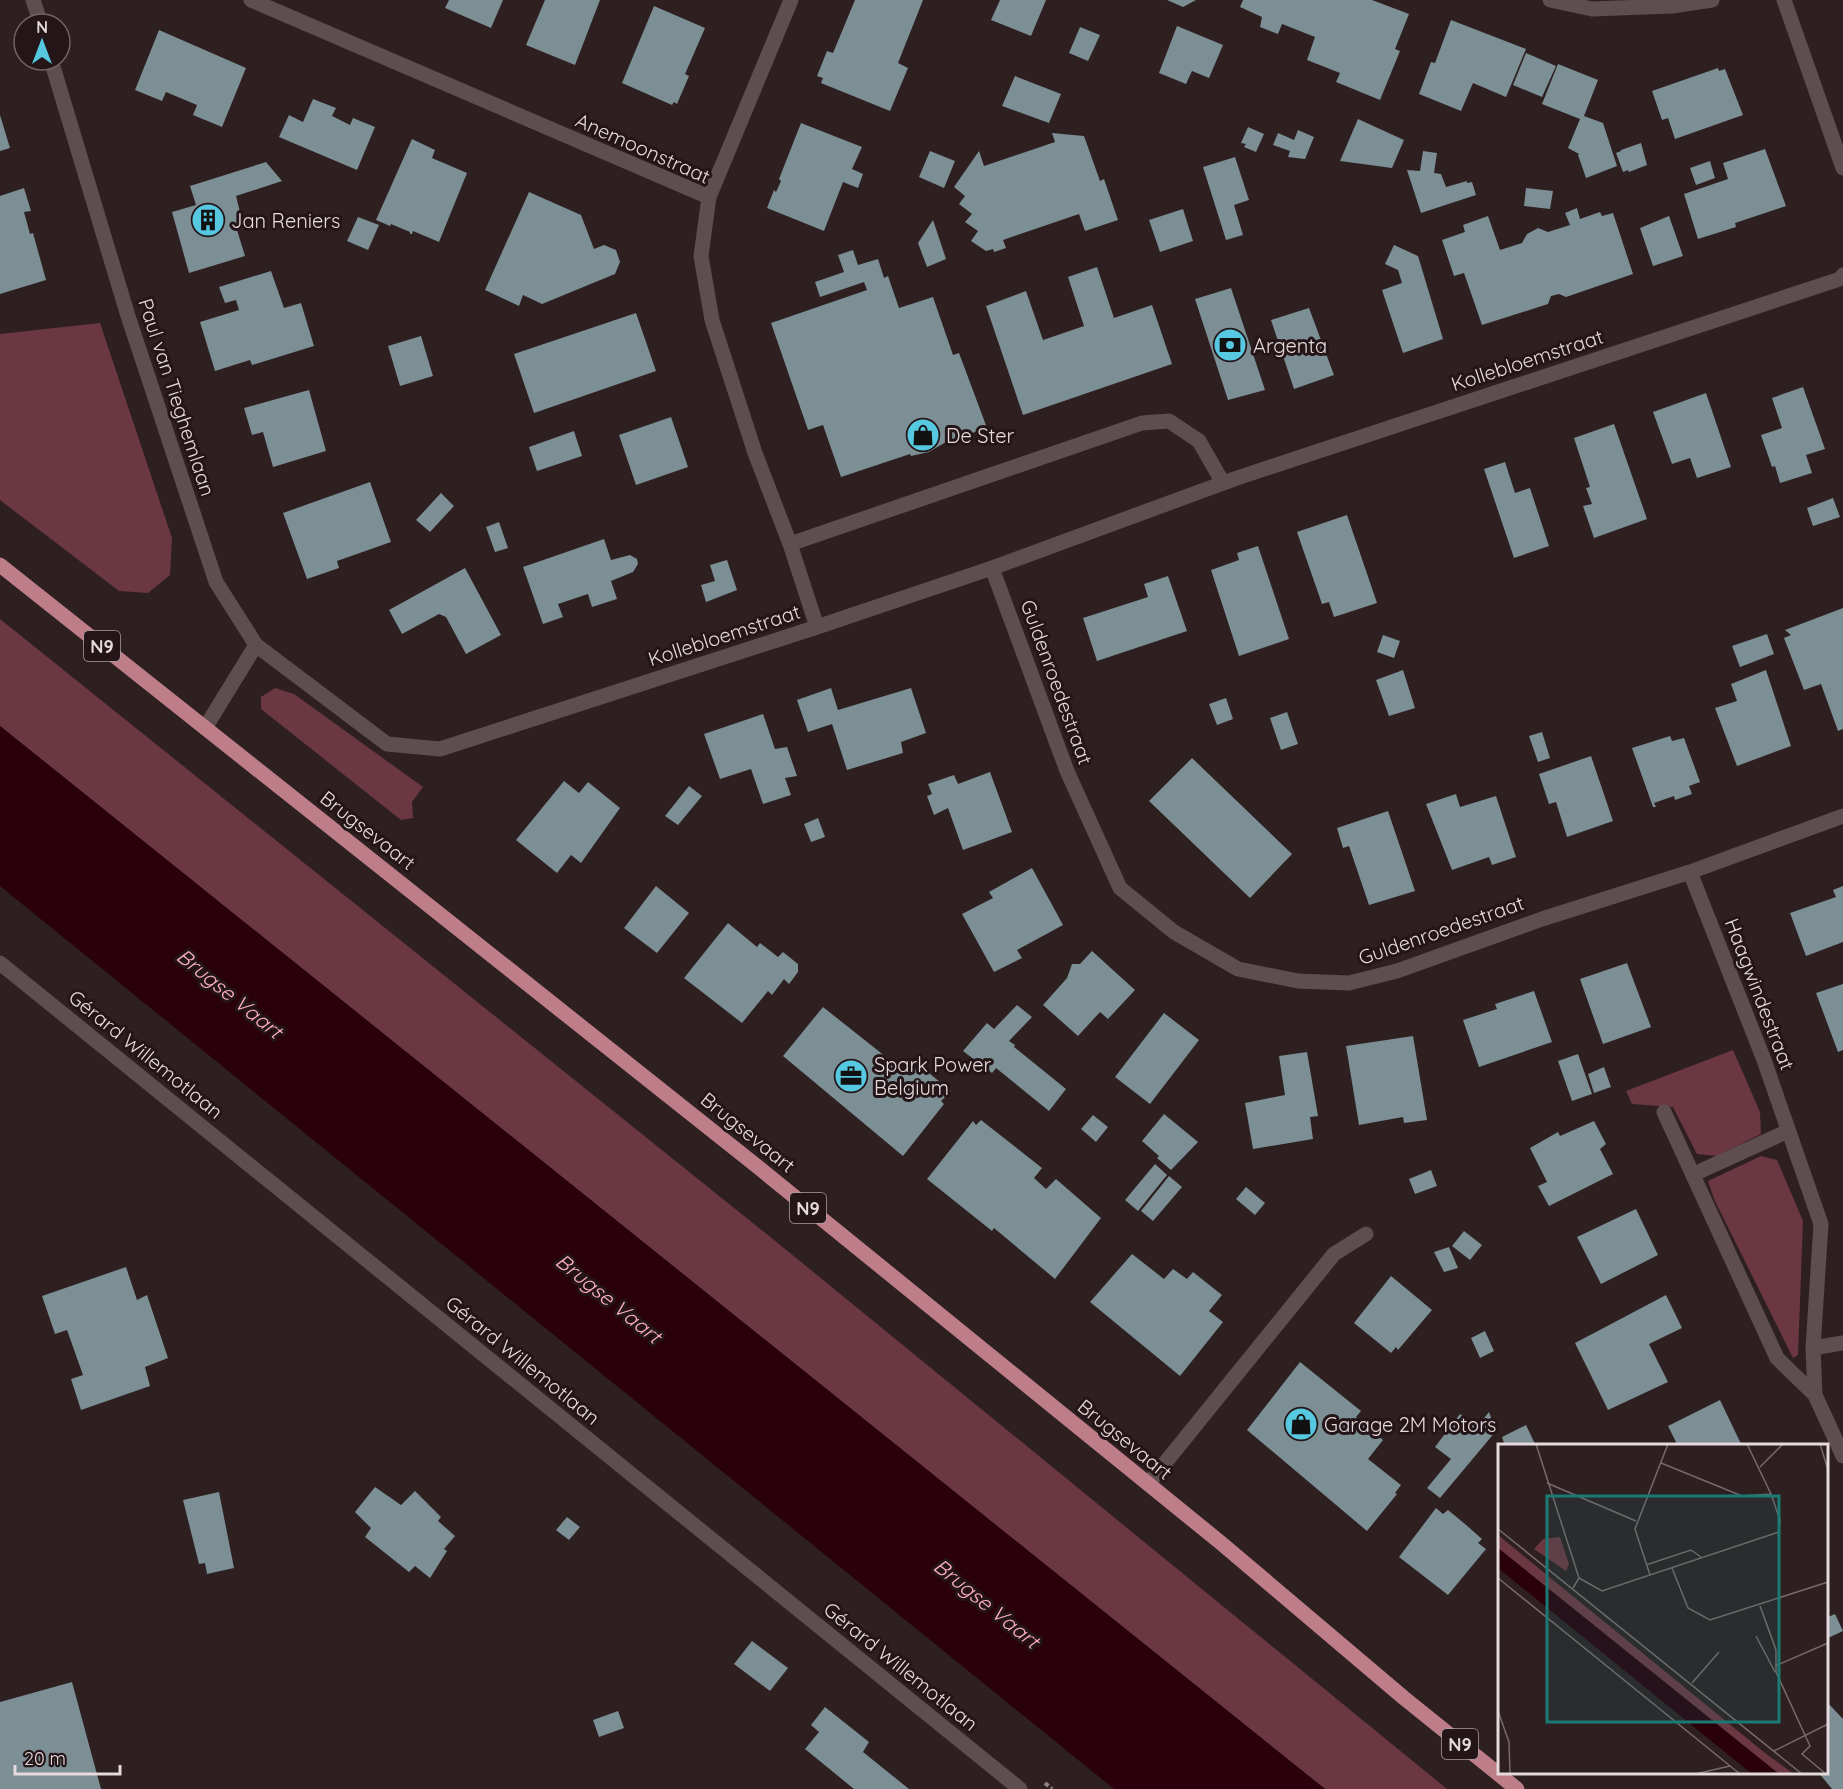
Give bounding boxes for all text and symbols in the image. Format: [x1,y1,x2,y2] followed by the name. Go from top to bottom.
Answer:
[12,12,72,72] north arrow
[36,17,48,37] text: N
[572,107,714,189] street label: Anemoonstraat
[190,202,226,238] building icon: Jan Reniers
[231,208,340,233] place label: Jan Reniers
[133,295,221,499] street label: Paul van Tieghemlaan
[1448,324,1606,396] street label: Kollebloemstraat
[1212,327,1248,363] bank icon: Argenta
[1253,333,1327,358] place label: Argenta
[905,417,941,453] shop icon: De Ster
[946,423,1015,448] place label: De Ster
[1016,596,1099,768] street label: Guldenroedestraat
[645,599,803,671] street label: Kollebloemstraat
[84,631,120,661] road number: N9
[315,785,421,875] street label: Brugsevaart
[1355,890,1527,970] street label: Guldenroedestraat
[1720,915,1800,1074] street label: Haagwindestraat
[172,942,290,1045] water label: Brugse Vaart
[64,984,228,1124] street label: Gérard Willemotlaan
[874,1052,991,1100] place label: Spark Power Belgium
[833,1058,869,1094] office icon: Spark Power Belgium
[696,1086,800,1178] street label: Brugsevaart
[790,1193,826,1223] road number: N9
[551,1247,669,1350] water label: Brugse Vaart
[441,1290,605,1430] street label: Gérard Willemotlaan
[1073,1393,1177,1485] street label: Brugsevaart
[1283,1406,1319,1442] shop icon: Garage 2M Motors
[1324,1412,1496,1437] place label: Garage 2M Motors
[1498,1444,1828,1774] inset map
[929,1552,1047,1655] water label: Brugse Vaart
[819,1596,983,1736] street label: Gérard Willemotlaan
[1442,1729,1478,1759] road number: N9
[15,1738,120,1776] scale bar
[24,1747,66,1770] text: 20 m

